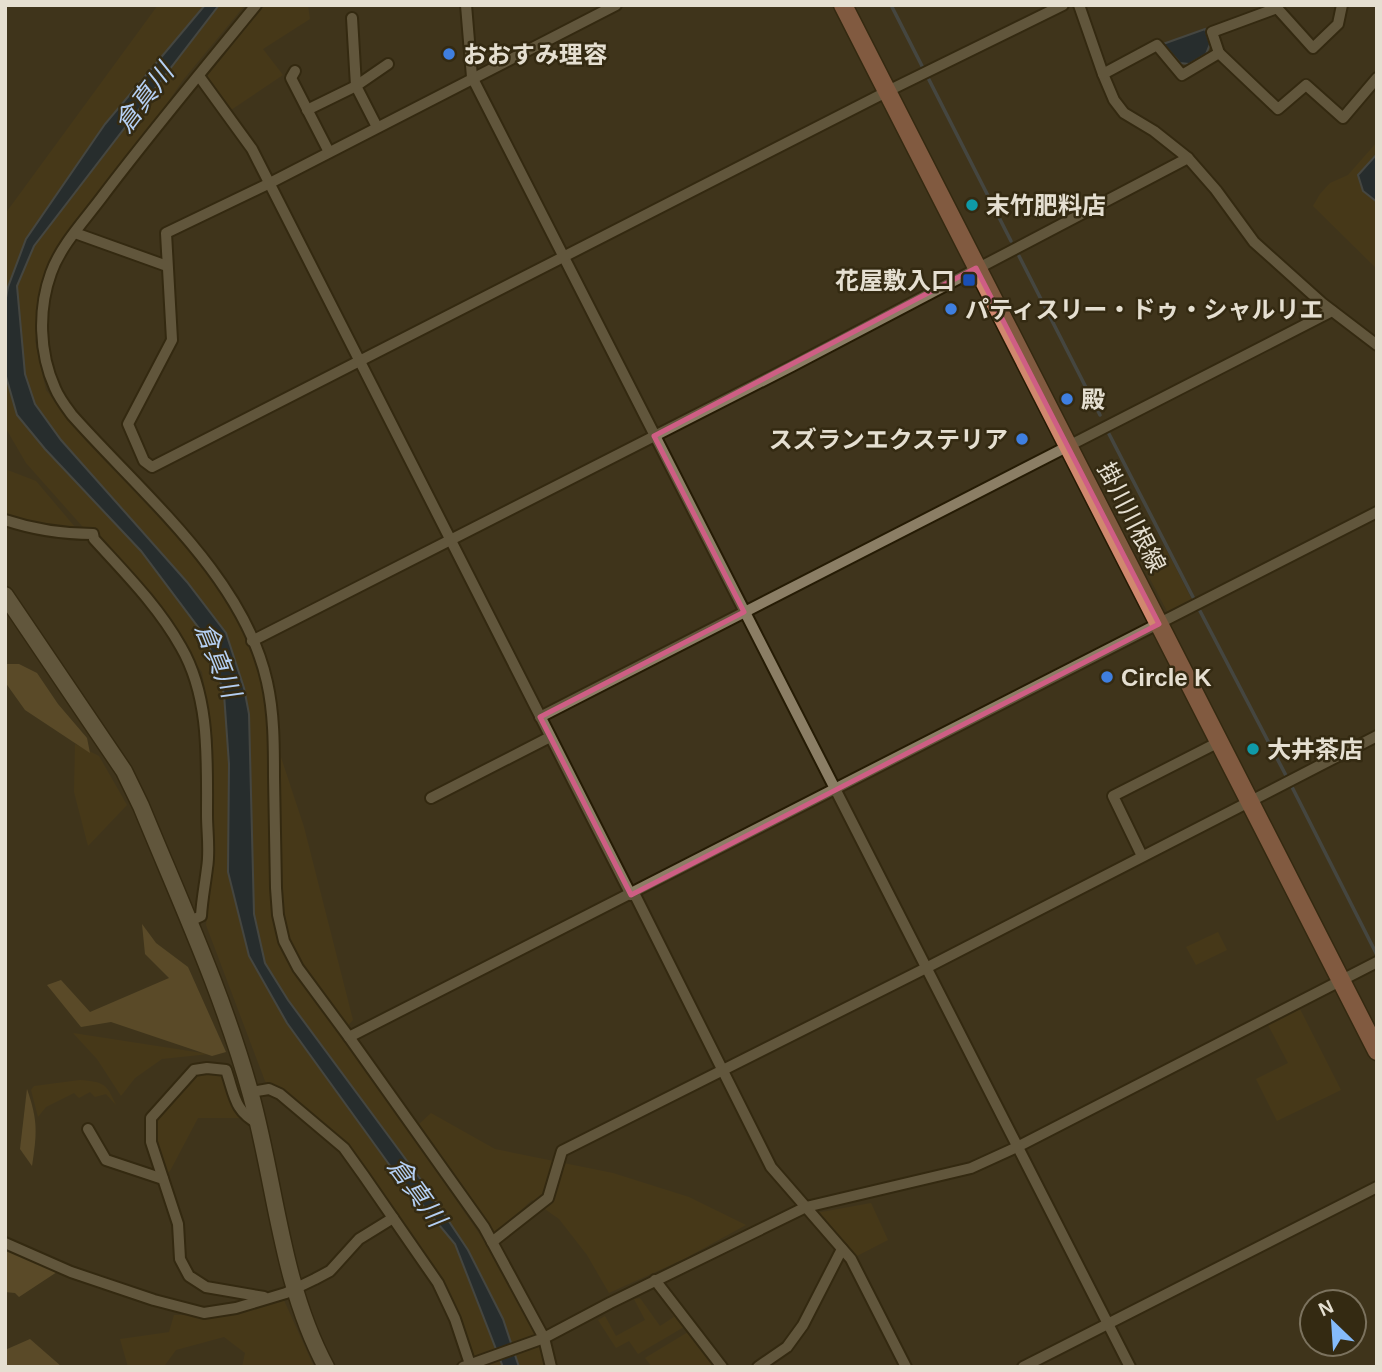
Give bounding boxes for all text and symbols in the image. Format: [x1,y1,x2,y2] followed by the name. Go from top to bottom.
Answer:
[463,41,607,68] place label: おおすみ理容
[441,46,457,62] marker: おおすみ理容
[109,55,181,138] water label: 倉真川
[986,192,1106,219] place label: 末竹肥料店
[964,197,980,213] marker: 末竹肥料店
[835,267,955,294] place label: 花屋敷入口
[961,272,977,288] marker: 花屋敷入口
[965,296,1324,323] place label: パティスリー・ドゥ・シャルリエ
[943,301,959,317] marker: パティスリー・ドゥ・シャルリエ
[1081,386,1105,413] place label: 殿
[1059,391,1075,407] marker: 殿
[769,426,1008,453] place label: スズランエクステリア
[1014,431,1030,447] marker: スズランエクステリア
[1093,457,1171,577] street label: 掛川川根線
[189,618,248,705] water label: 倉真川
[1121,664,1212,691] place label: Circle K
[1099,669,1115,685] marker: Circle K
[1267,736,1363,763] place label: 大井茶店
[1245,741,1261,757] marker: 大井茶店
[382,1152,454,1235] water label: 倉真川
[1298,1288,1368,1358] north arrow
[1315,1296,1337,1320] text: N

